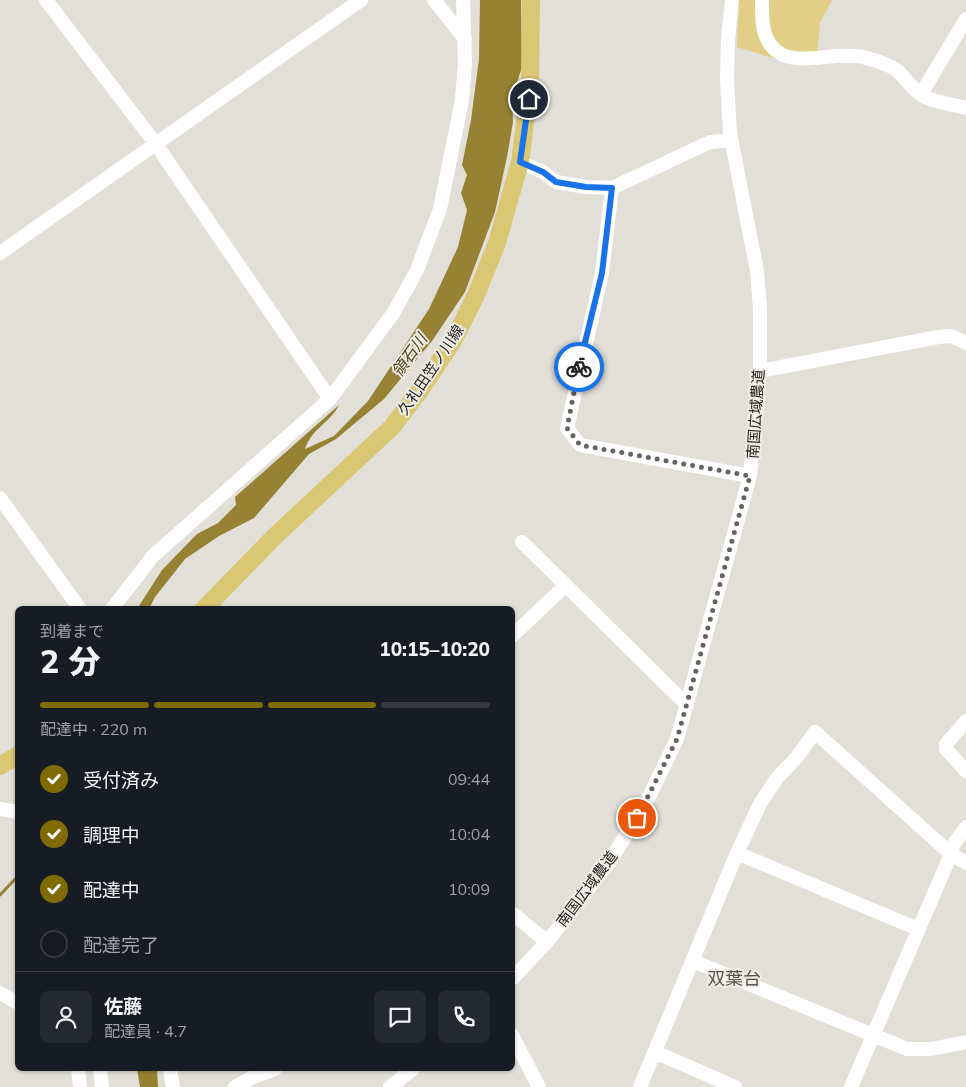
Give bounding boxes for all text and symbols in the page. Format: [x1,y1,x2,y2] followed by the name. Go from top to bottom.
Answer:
[508,78,550,120] pin
[515,85,543,113] icon: home
[393,321,468,419] street label: 久礼田笠ノ川線
[387,328,432,380] water label: 領石川
[554,342,604,392] courier
[565,353,593,381] icon: bike
[743,368,768,460] street label: 南国広域農道
[40,621,104,641] text: 到着まで
[379,637,490,661] text: 10:15–10:20
[40,641,100,681] text: 2 分
[40,719,147,739] text: 配達中 · 220 m
[40,765,68,793] icon: check
[83,768,159,792] text: 受付済み
[448,769,490,789] text: 09:44
[616,797,658,839] pin
[623,804,651,832] icon: bag
[40,820,68,848] icon: check
[83,823,140,847] text: 調理中
[448,824,490,844] text: 10:04
[552,847,621,930] street label: 南国広域農道
[40,875,68,903] icon: check
[83,878,140,902] text: 配達中
[448,879,490,899] text: 10:09
[83,933,159,957] text: 配達完了
[707,967,761,990] district label: 双葉台
[40,991,92,1043] button: person
[374,991,426,1043] button: chat
[438,991,490,1043] button: phone
[104,994,142,1018] text: 佐藤
[104,1021,187,1041] text: 配達員 · 4.7

